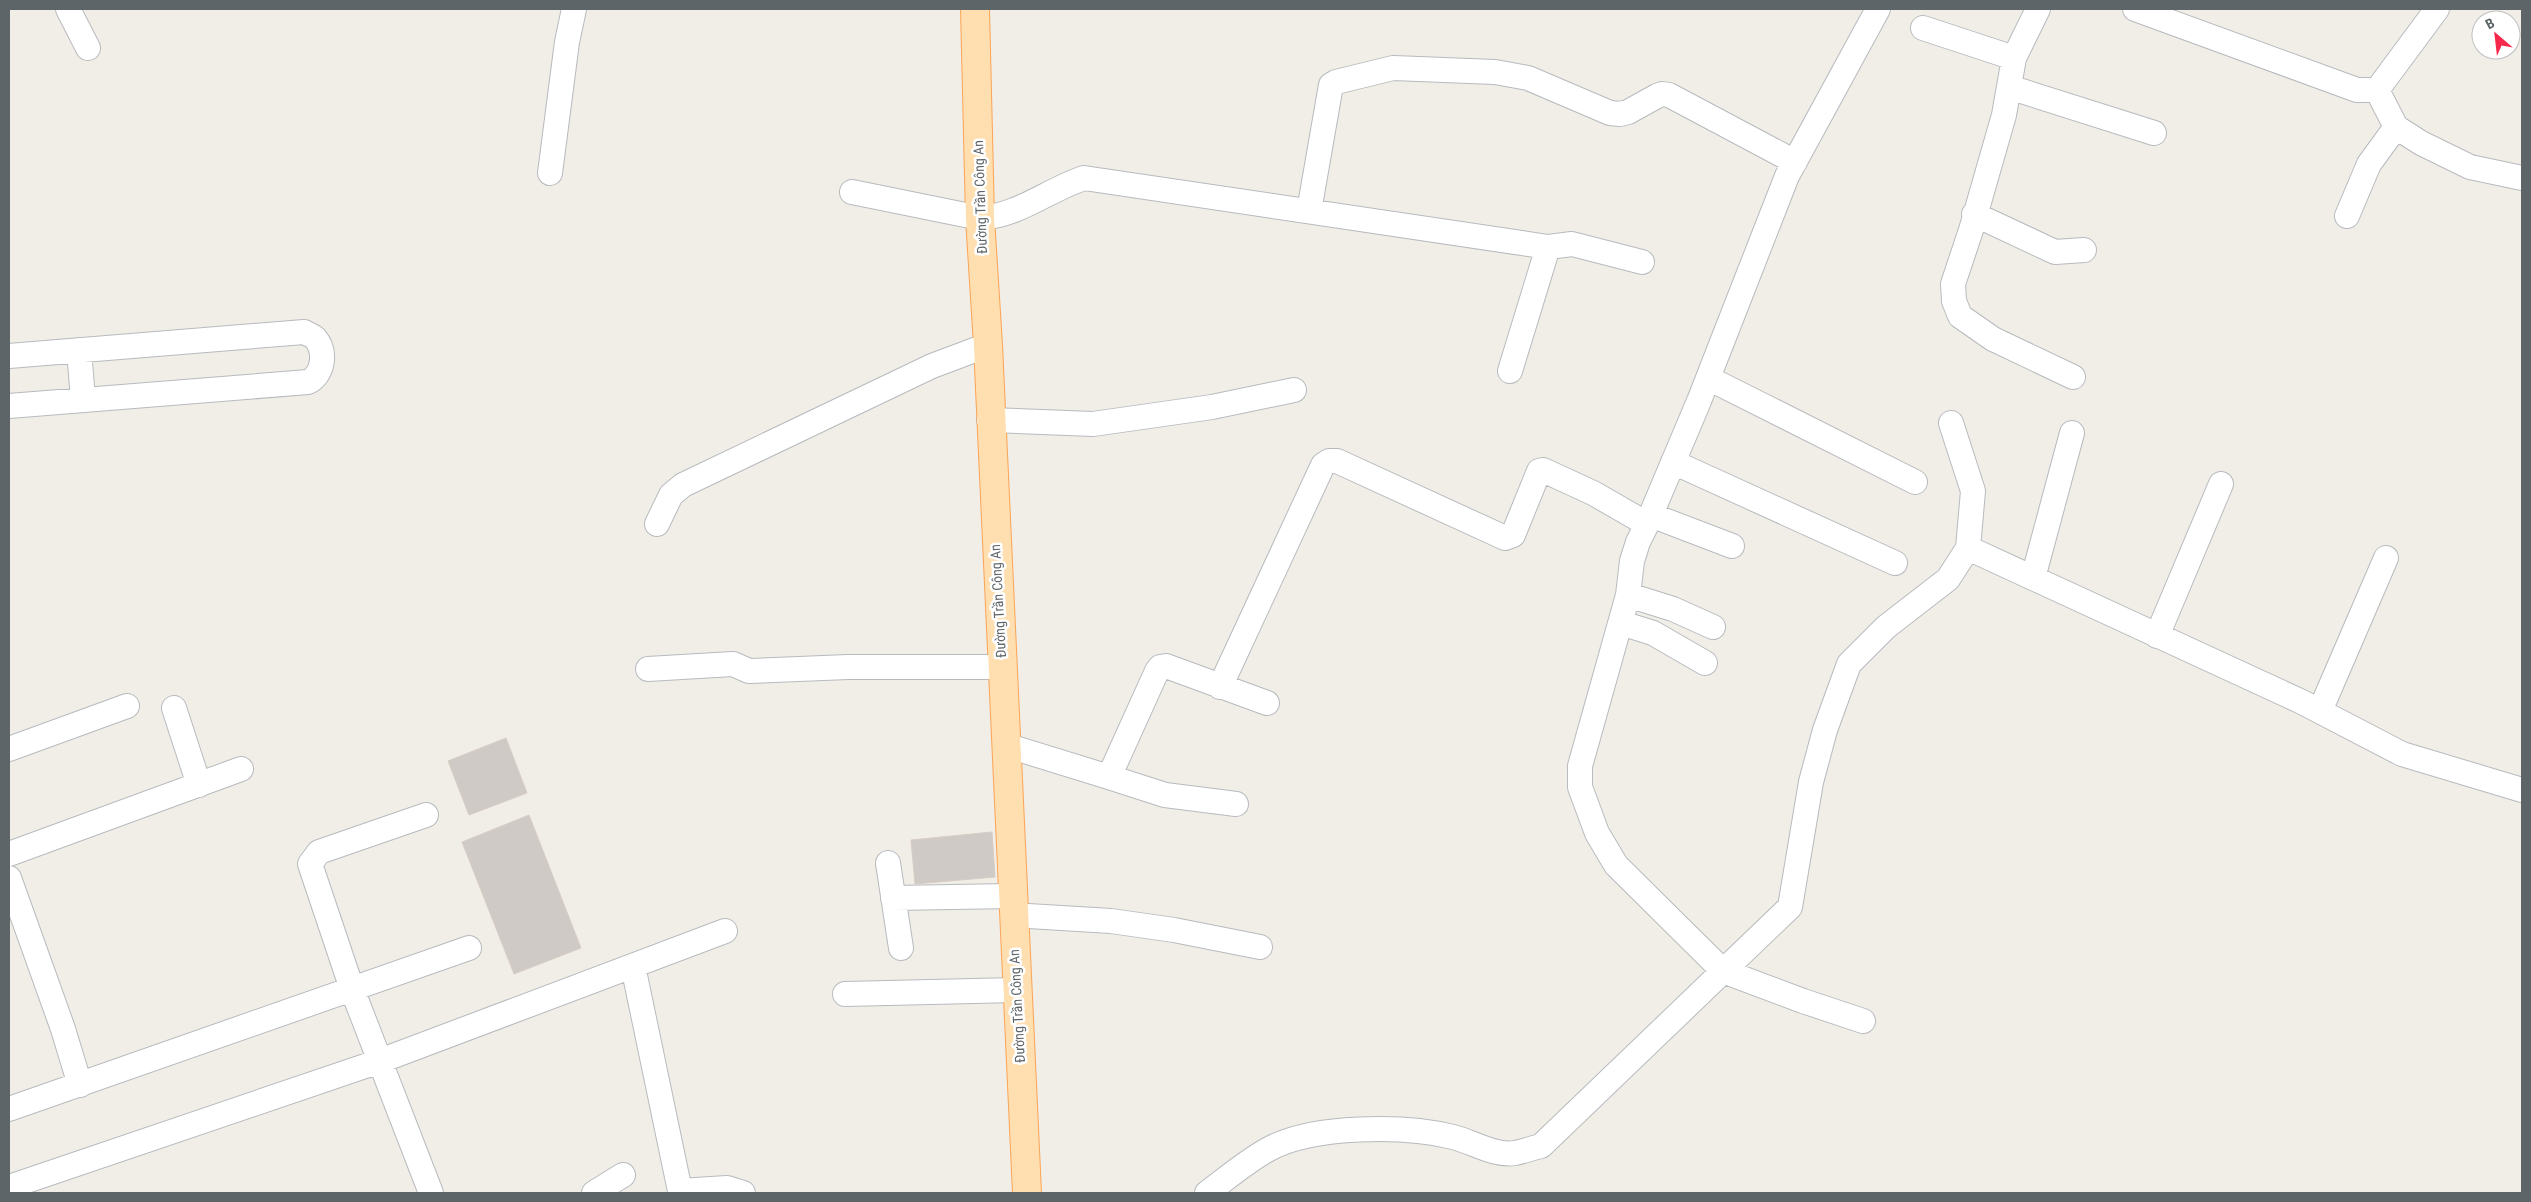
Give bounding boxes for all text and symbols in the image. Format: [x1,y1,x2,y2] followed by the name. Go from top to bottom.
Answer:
[2471,10,2521,60] north arrow
[2483,15,2497,32] text: B
[970,140,990,254] street label: Đường Trần Công An
[987,544,1009,658] street label: Đường Trần Công An
[1006,949,1028,1063] street label: Đường Trần Công An

